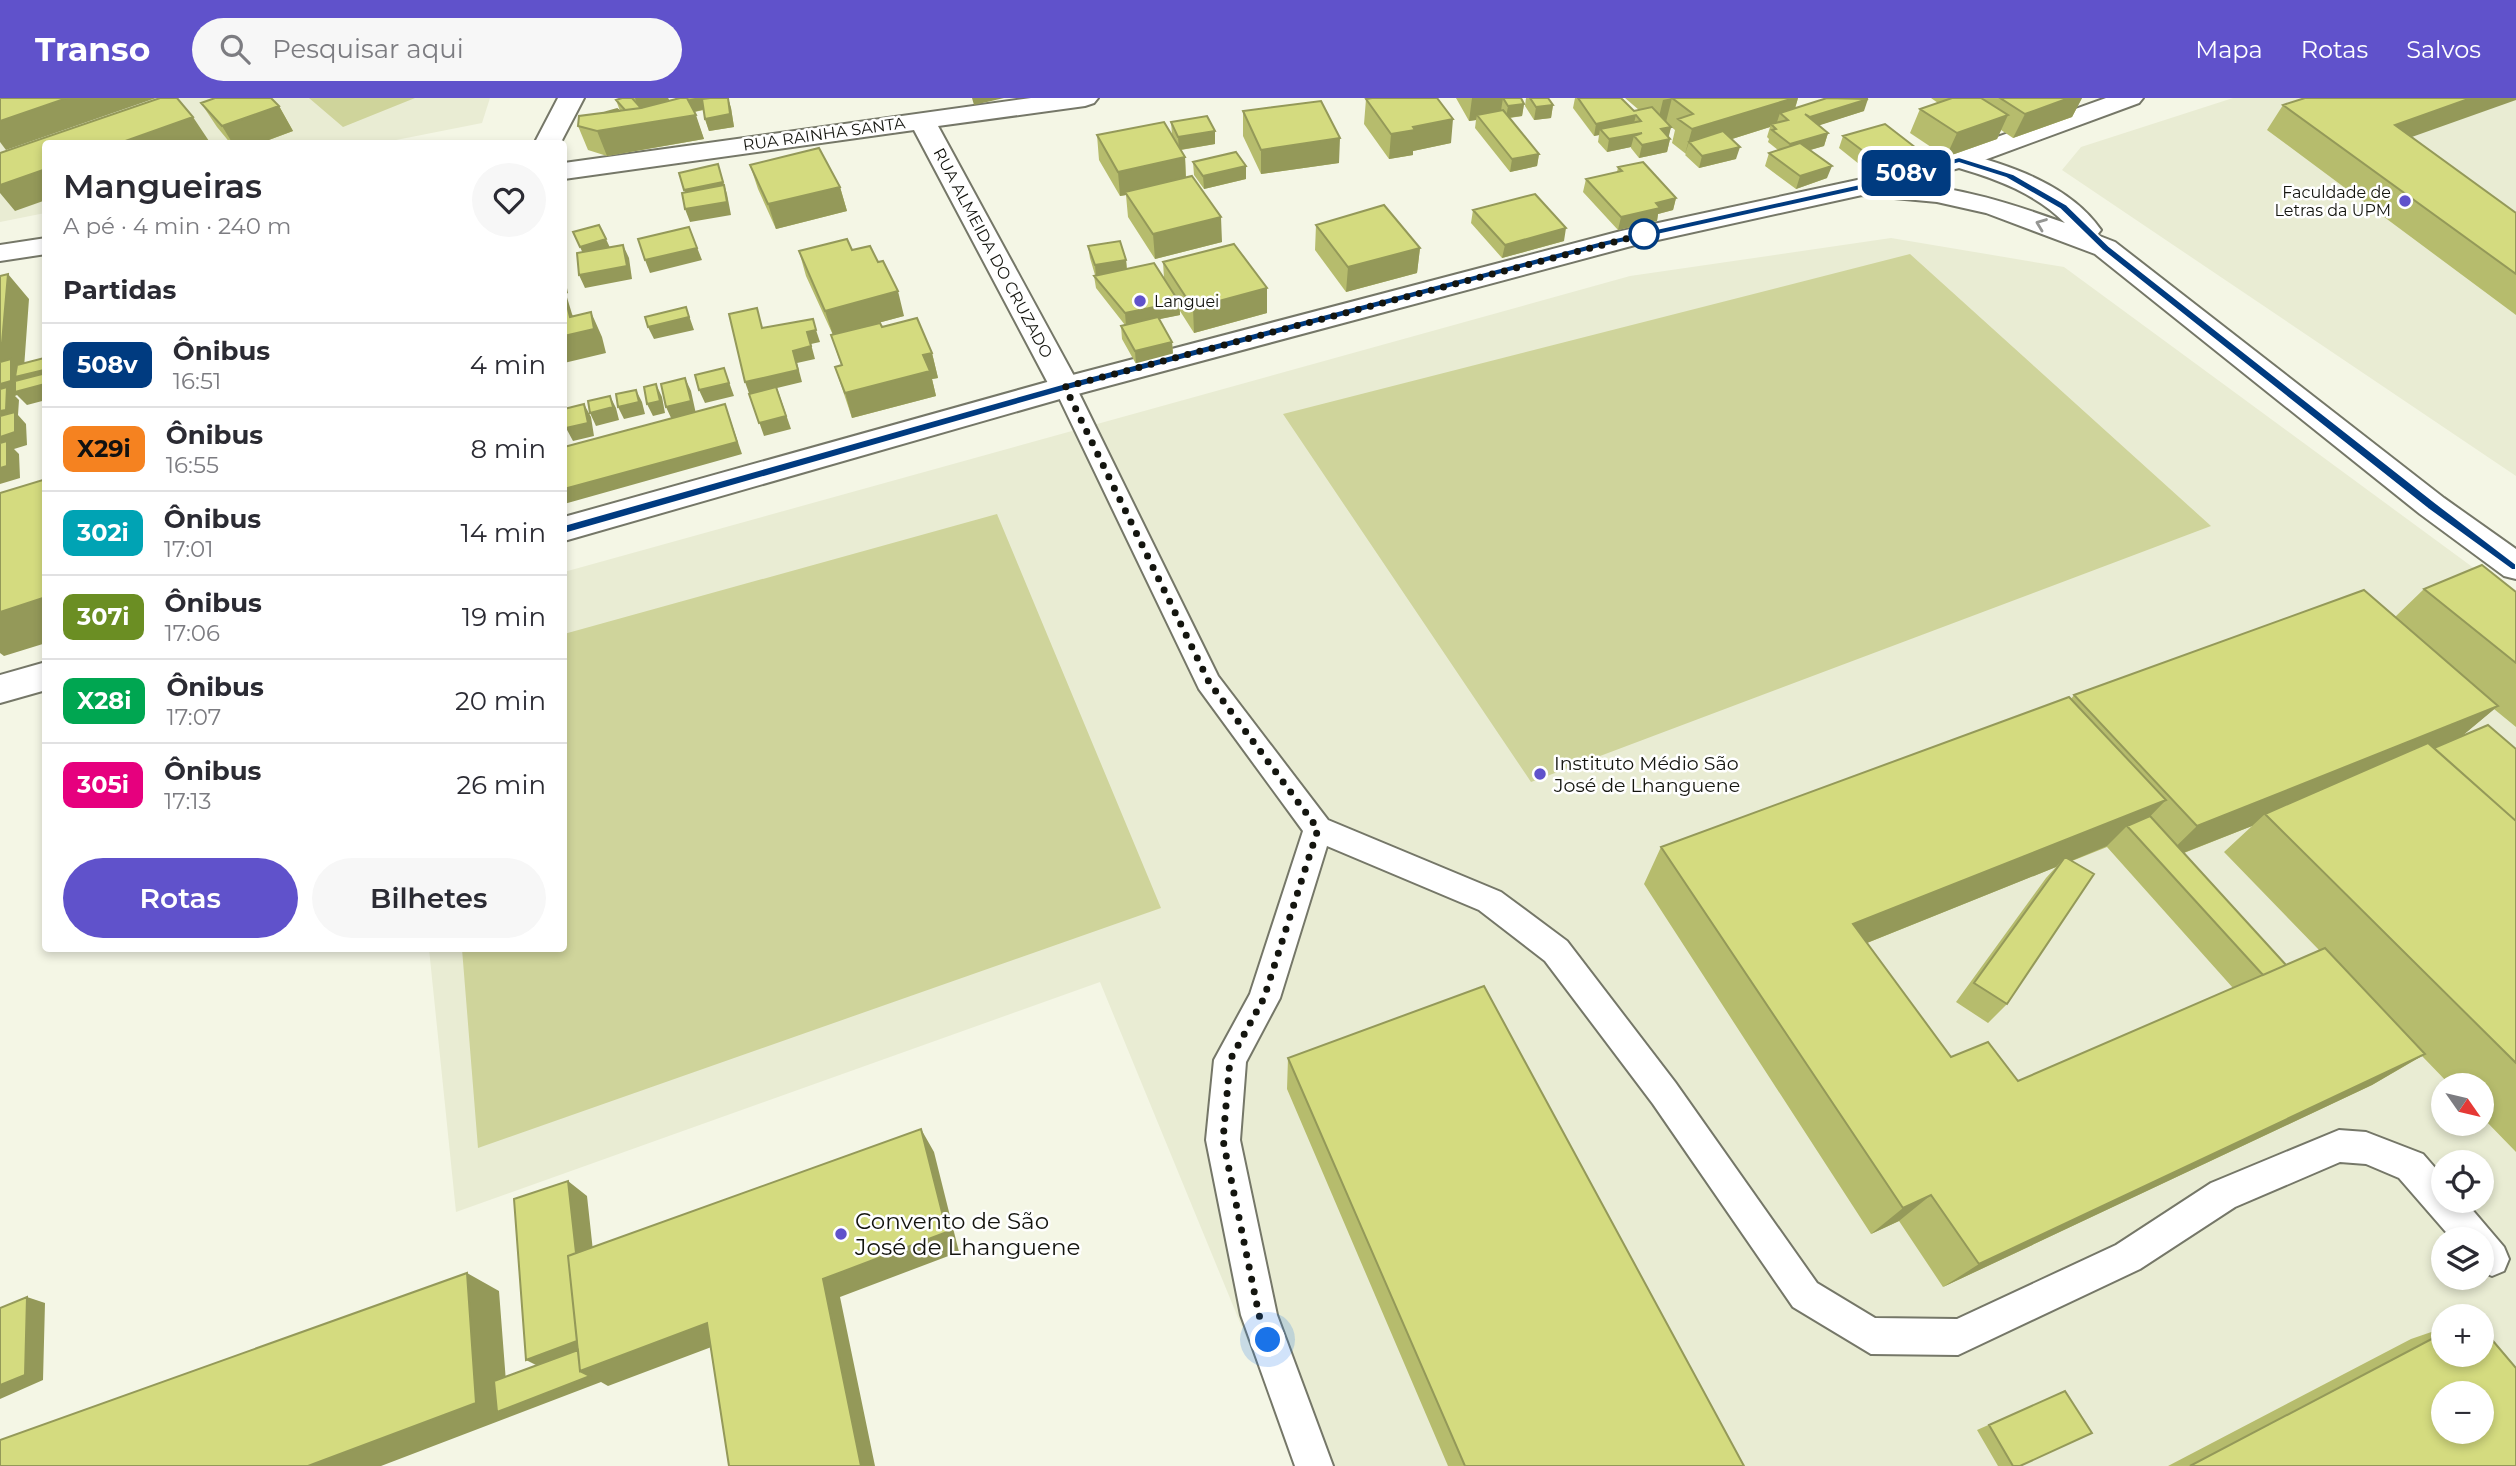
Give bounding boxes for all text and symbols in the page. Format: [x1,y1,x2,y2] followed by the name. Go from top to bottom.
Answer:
[192,18,682,81] search box
[35,29,150,69] text: Transo
[216,30,254,68] icon: search
[272,33,464,65] text: Pesquisar aqui
[2195,35,2263,64] text: Mapa
[2301,35,2368,64] text: Rotas
[2406,35,2481,64] text: Salvos
[742,113,907,155] street label: RUA RAINHA SANTA
[929,145,1057,361] street label: RUA ALMEIDA DO CRUZADO
[1857,150,1955,196] line badge: 508v
[1876,158,1936,187] text: 508v
[472,163,546,237] button: heart
[63,166,262,206] text: Mangueiras
[2275,183,2391,220] place label: Faculdade de Letras da UPM
[2397,193,2413,209] marker: Faculdade de Letras da UPM
[63,212,291,240] text: A pé · 4 min · 240 m
[1629,219,1659,249] unlabelled marker
[2036,219,2048,233] one-way arrow
[63,274,176,306] text: Partidas
[1154,292,1219,311] place label: Languei
[1132,293,1148,309] marker: Languei
[173,335,270,367] text: Ônibus
[470,349,546,381] text: 4 min
[77,350,138,379] text: 508v
[173,367,221,395] text: 16:51
[166,419,263,451] text: Ônibus
[470,433,546,465] text: 8 min
[77,434,131,463] text: X29i
[166,451,219,479] text: 16:55
[164,503,261,535] text: Ônibus
[460,517,546,549] text: 14 min
[77,518,129,547] text: 302i
[164,535,214,563] text: 17:01
[165,587,262,619] text: Ônibus
[462,601,546,633] text: 19 min
[77,602,130,631] text: 307i
[165,619,220,647] text: 17:06
[166,671,264,703] text: Ônibus
[455,685,546,717] text: 20 min
[77,686,131,715] text: X28i
[166,703,221,731] text: 17:07
[1553,752,1740,797] place label: Instituto Médio São José de Lhanguene
[164,755,261,787] text: Ônibus
[1532,766,1548,782] marker: Instituto Médio São José de Lhanguene
[456,769,546,801] text: 26 min
[77,770,129,799] text: 305i
[164,787,212,815] text: 17:13
[63,858,298,938] button: Rotas
[312,858,546,938] button: Bilhetes
[2431,1073,2494,1136] north arrow
[2431,1073,2494,1444] map controls
[2431,1150,2494,1213] button: locate
[854,1207,1080,1261] place label: Convento de São José de Lhanguene
[833,1226,849,1242] marker: Convento de São José de Lhanguene
[2431,1227,2494,1290] button: layers
[2431,1304,2494,1367] button: +
[1250,1322,1285,1357] your location
[2431,1381,2494,1444] button: −

